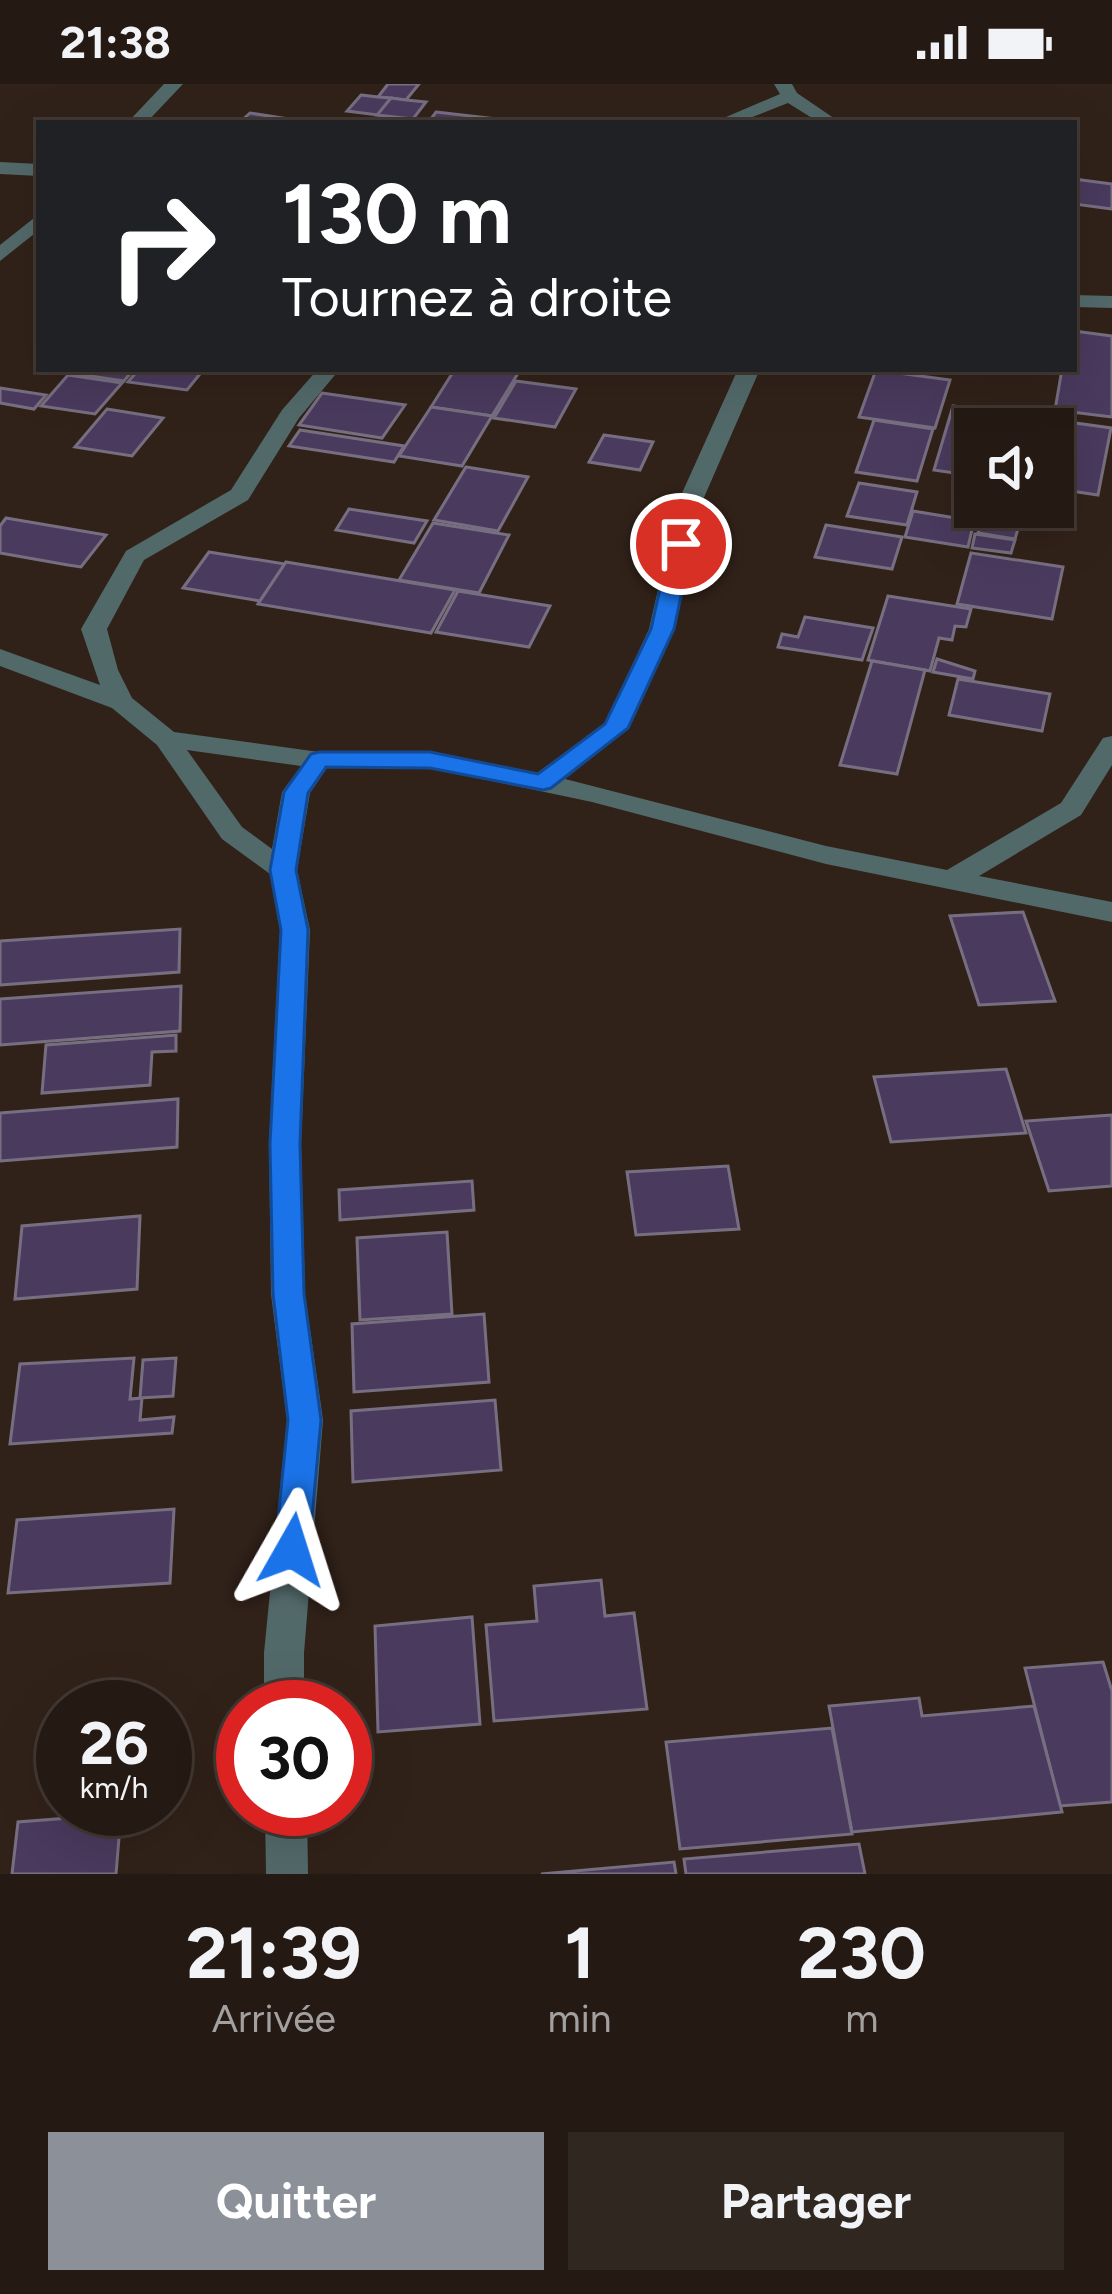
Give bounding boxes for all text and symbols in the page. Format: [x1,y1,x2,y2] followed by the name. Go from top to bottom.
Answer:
[60,15,171,69] text: 21:38
[282,163,512,264] text: 130 m
[84,168,240,324] icon: right
[282,265,672,330] text: Tournez à droite
[954,408,1074,528] map controls
[954,408,1074,528] button: sound
[630,493,732,595] pin
[648,511,714,577] icon: arrive
[229,1487,355,1613] position arrow
[216,1680,372,1836] speed limit sign: 30
[79,1707,149,1779] text: 26
[80,1769,148,1806] text: km/h
[186,1910,362,1996] text: 21:39
[564,1910,595,1996] text: 1
[798,1910,926,1996] text: 230
[212,1995,336,2042] text: Arrivée
[548,1995,612,2042] text: min
[845,1995,878,2042] text: m
[48,2132,544,2270] button: Quitter
[568,2132,1064,2270] button: Partager

